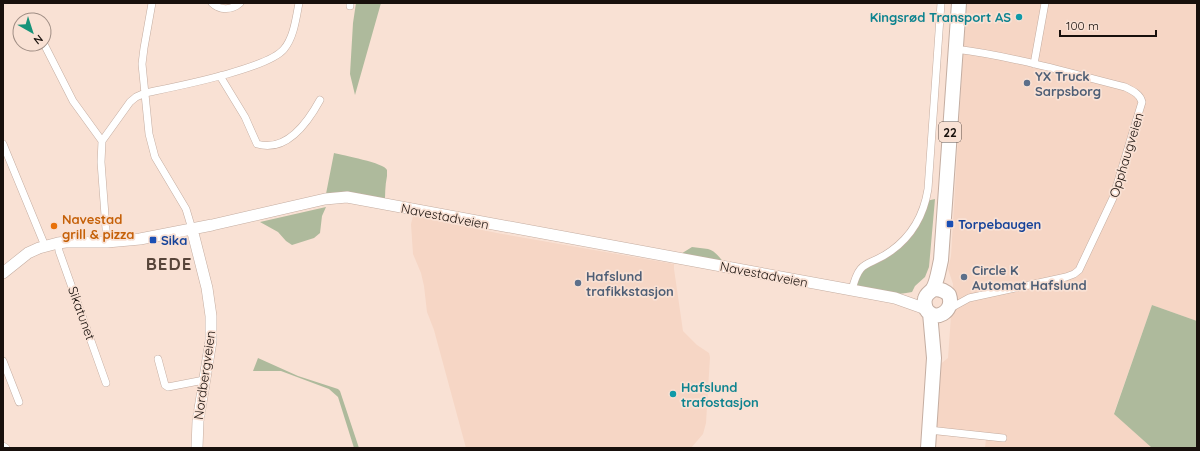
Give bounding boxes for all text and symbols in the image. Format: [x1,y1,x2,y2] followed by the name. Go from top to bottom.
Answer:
[870,9,1011,25] place label: Kingsrød Transport AS
[12,12,52,52] north arrow
[1014,12,1024,22] marker: Kingsrød Transport AS
[1060,12,1156,38] scale bar
[1066,18,1099,33] text: 100 m
[31,32,46,48] text: N
[1035,68,1101,99] place label: YX Truck Sarpsborg
[1022,78,1032,88] marker: YX Truck Sarpsborg
[1105,111,1147,199] street label: Opphaugveien
[939,122,961,142] road number: 22
[400,200,490,232] street label: Navestadveien
[62,211,135,242] place label: Navestad grill & pizza
[958,216,1041,232] place label: Torpebaugen
[945,219,955,229] marker: Torpebaugen
[49,221,59,231] marker: Navestad grill & pizza
[161,232,187,248] place label: Sika
[148,235,158,245] marker: Sika
[146,253,192,274] district label: BEDE
[719,258,809,290] street label: Navestadveien
[972,262,1087,293] place label: Circle K Automat Hafslund
[586,268,674,299] place label: Hafslund trafikkstasjon
[959,272,969,282] marker: Circle K Automat Hafslund
[573,278,583,288] marker: Hafslund trafikkstasjon
[65,284,99,342] street label: Sikatunet
[190,329,218,421] street label: Nordbergveien
[681,379,759,410] place label: Hafslund trafostasjon
[668,389,678,399] marker: Hafslund trafostasjon

